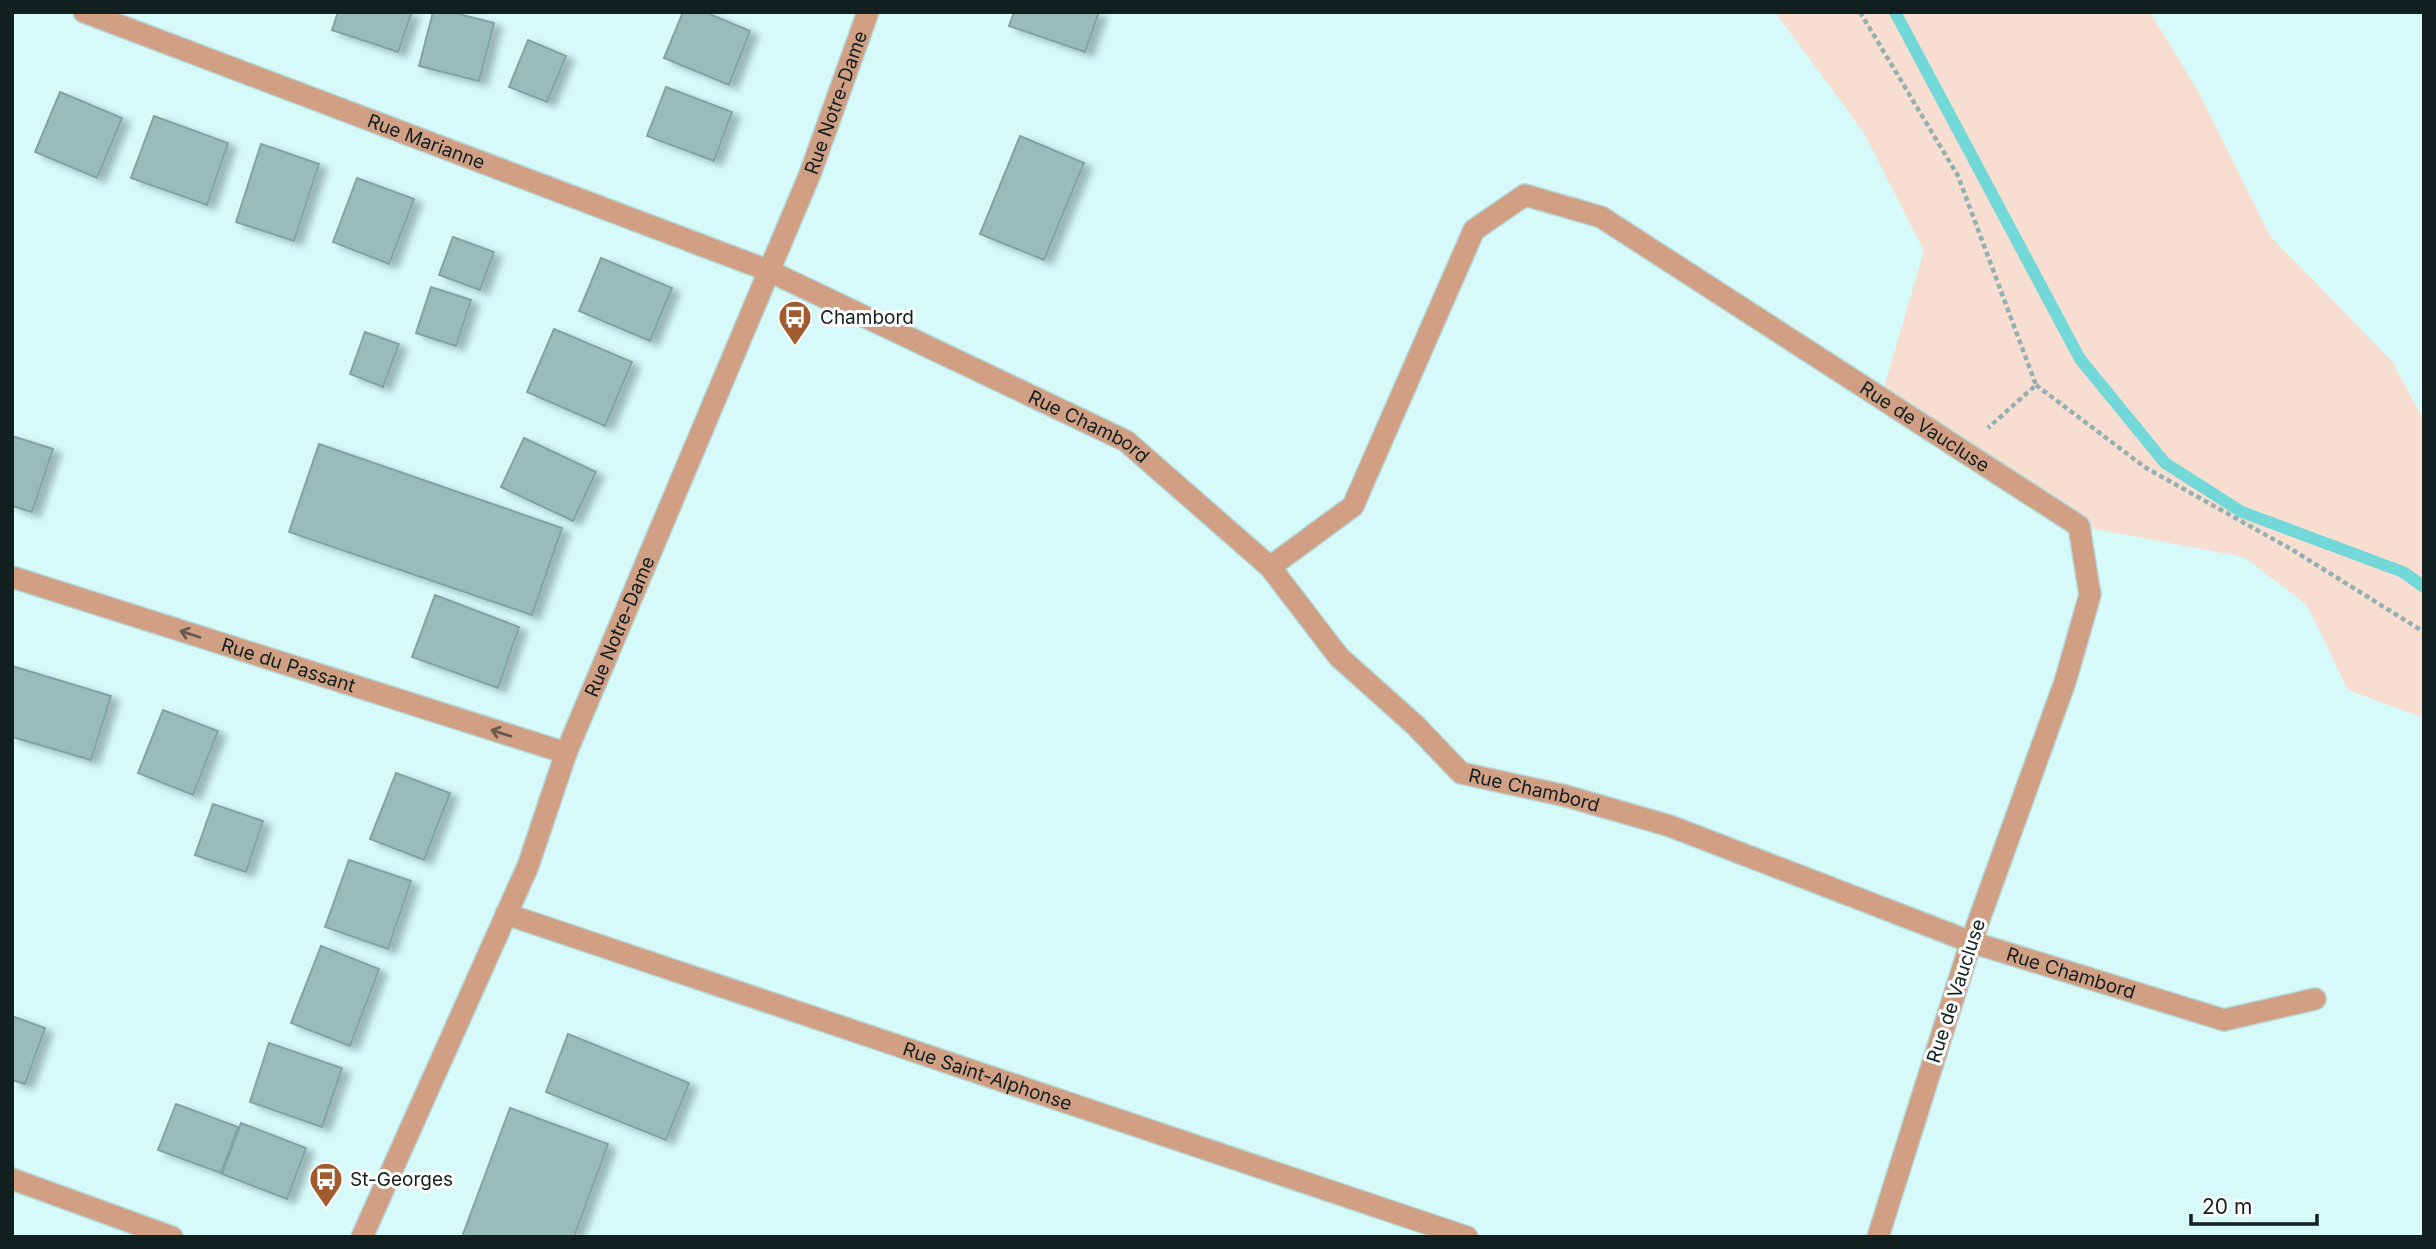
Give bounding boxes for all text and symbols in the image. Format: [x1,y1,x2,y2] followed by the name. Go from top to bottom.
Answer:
[799,28,872,177] street label: Rue Notre-Dame
[364,109,488,174] street label: Rue Marianne
[776,298,814,347] bus stop icon: Chambord
[820,306,914,329] place label: Chambord
[1856,376,1994,477] street label: Rue de Vaucluse
[1025,385,1154,468] street label: Rue Chambord
[579,553,659,700] street label: Rue Notre-Dame
[180,627,202,639] one-way arrow
[219,633,358,697] street label: Rue du Passant
[490,725,512,738] one-way arrow
[1466,763,1602,817] street label: Rue Chambord
[1922,916,1990,1066] street label: Rue de Vaucluse
[2004,942,2138,1004] street label: Rue Chambord
[900,1037,1075,1115] street label: Rue Saint-Alphonse
[307,1160,345,1209] bus stop icon: St-Georges
[350,1168,453,1191] place label: St-Georges
[2191,1182,2317,1226] scale bar
[2202,1194,2252,1219] text: 20 m

